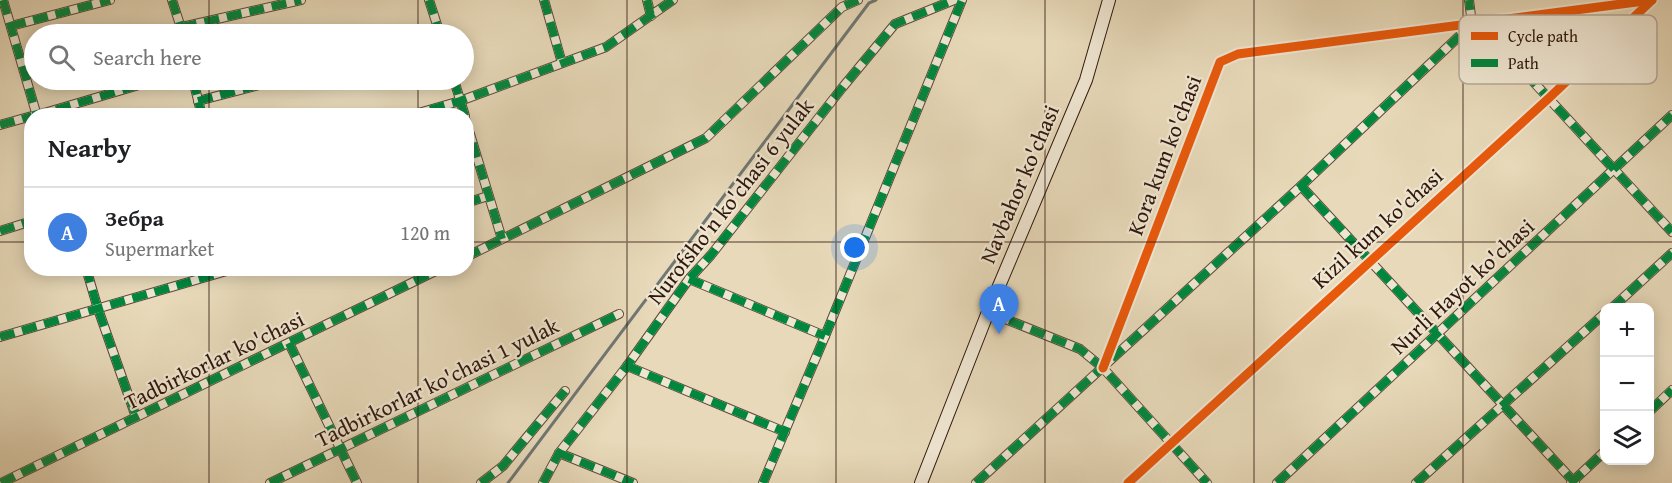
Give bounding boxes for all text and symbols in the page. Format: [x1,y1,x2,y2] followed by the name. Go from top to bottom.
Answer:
[1459,15,1657,84] legend
[24,24,474,90] search box
[1508,24,1578,48] text: Cycle path
[45,41,78,74] icon: search
[93,41,202,73] text: Search here
[1508,51,1539,75] text: Path
[1119,70,1209,240] street label: Kora kum ko'chasi
[639,90,821,311] street label: Nurofsho'n ko'chasi 6 yulak
[971,100,1067,268] street label: Navbahor ko'chasi
[48,128,131,167] text: Nearby
[1304,160,1450,296] street label: Kizil kum ko'chasi
[105,202,164,234] text: Зебра
[1383,211,1541,361] street label: Nurli Hayot ko'chasi
[61,218,74,247] text: A
[400,218,450,247] text: 120 m
[840,233,869,262] your location
[105,234,214,263] text: Supermarket
[980,284,1018,334] pin: A
[119,303,309,417] street label: Tadbirkorlar ko'chasi
[1600,303,1654,465] map controls
[1600,303,1654,357] button: +
[310,309,565,455] street label: Tadbirkorlar ko'chasi 1 yulak
[1600,357,1654,411] button: −
[1600,411,1654,465] button: layers

